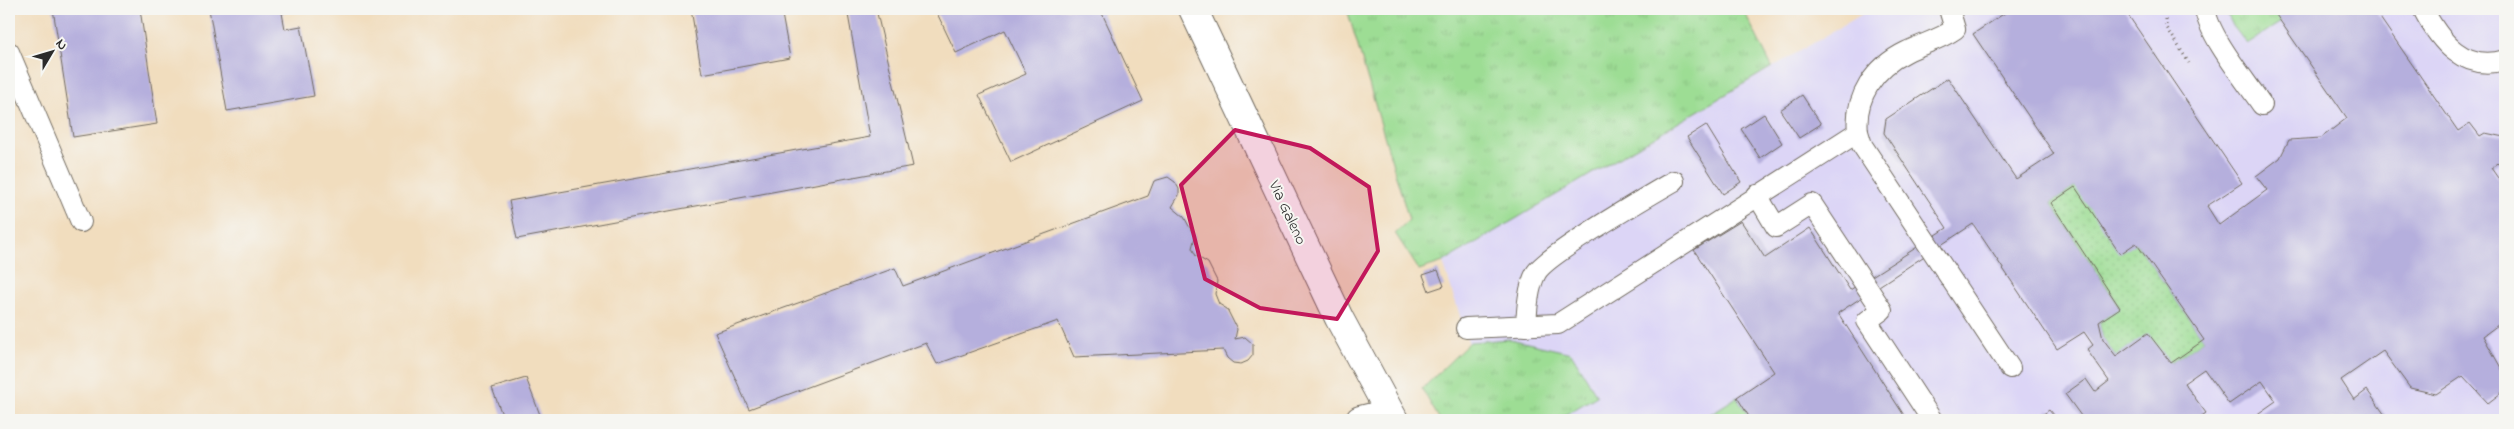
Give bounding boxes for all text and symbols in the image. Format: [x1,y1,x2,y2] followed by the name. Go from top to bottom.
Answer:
[28,28,78,78] north arrow
[50,35,72,55] text: N
[1261,176,1313,249] street label: Via Galeno

